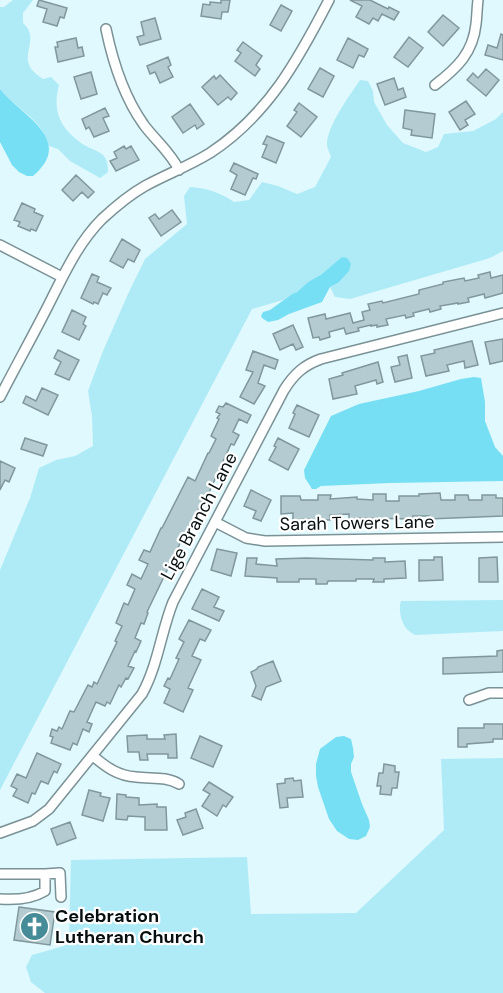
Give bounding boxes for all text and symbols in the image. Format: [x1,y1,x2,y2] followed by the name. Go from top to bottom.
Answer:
[155,448,243,584] street label: Lige Branch Lane
[280,510,434,536] street label: Sarah Towers Lane
[55,904,204,949] place label: Celebration Lutheran Church
[18,910,50,942] church icon: Celebration Lutheran Church

